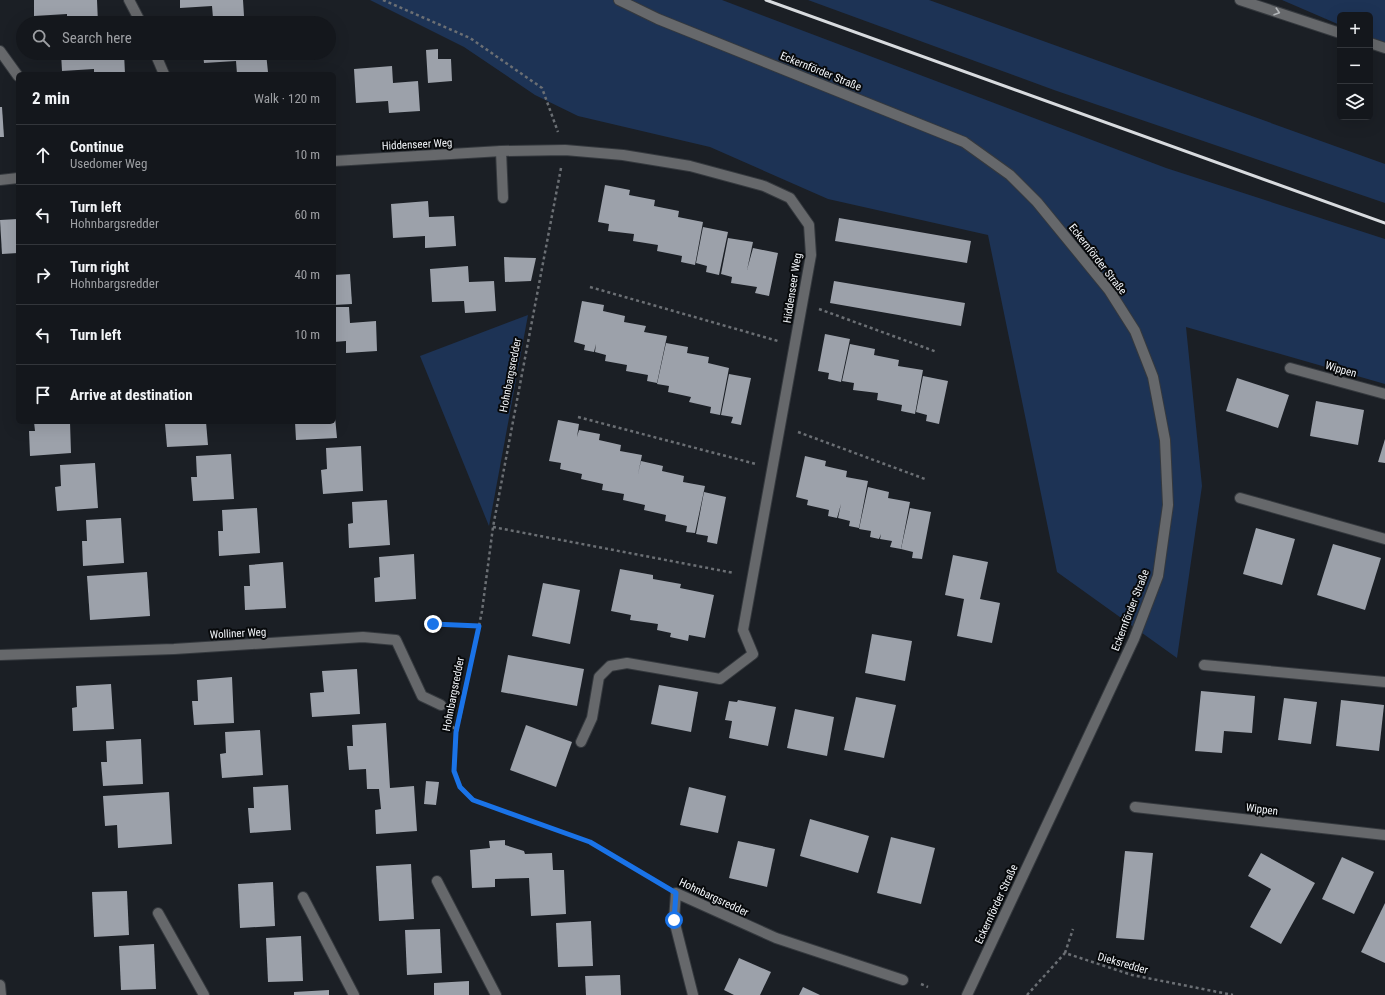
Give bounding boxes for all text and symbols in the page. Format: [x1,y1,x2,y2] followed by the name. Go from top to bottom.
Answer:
[1274,7,1281,16] one-way arrow
[1337,12,1373,120] map controls
[1337,12,1373,48] button: +
[16,16,336,60] search box
[30,27,52,49] icon: search
[62,29,132,47] text: Search here
[1337,48,1373,84] button: −
[778,49,863,94] street label: Eckernförder Straße
[1337,84,1373,120] button: layers
[32,88,70,108] text: 2 min
[254,91,320,106] text: Walk · 120 m
[381,136,453,153] street label: Hiddenseer Weg
[70,138,124,156] text: Continue
[32,144,54,166] icon: ahead
[294,147,320,162] text: 10 m
[70,156,147,171] text: Usedomer Weg
[70,198,121,216] text: Turn left
[32,204,54,226] icon: left
[294,207,320,222] text: 60 m
[70,216,159,231] text: Hohnbargsredder
[1066,221,1129,297] street label: Eckernförder Straße
[781,252,804,324] street label: Hiddenseer Weg
[70,258,129,276] text: Turn right
[32,264,54,286] icon: right
[294,267,320,282] text: 40 m
[70,276,159,291] text: Hohnbargsredder
[32,324,54,346] icon: left
[70,326,121,344] text: Turn left
[294,327,320,342] text: 10 m
[497,336,524,413] street label: Hohnbargsredder
[1324,359,1358,380] street label: Wippen
[32,384,54,406] icon: arrive
[70,386,193,404] text: Arrive at destination
[1109,568,1152,653] street label: Eckernförder Straße
[424,615,442,633] route end
[209,626,267,641] street label: Wolliner Weg
[440,655,467,732] street label: Hohnbargsredder
[1245,801,1279,818] street label: Wippen
[972,862,1021,946] street label: Eckernförder Straße
[677,876,751,920] street label: Hohnbargsredder
[665,911,683,929] route start
[1096,950,1150,977] street label: Dieksredder

